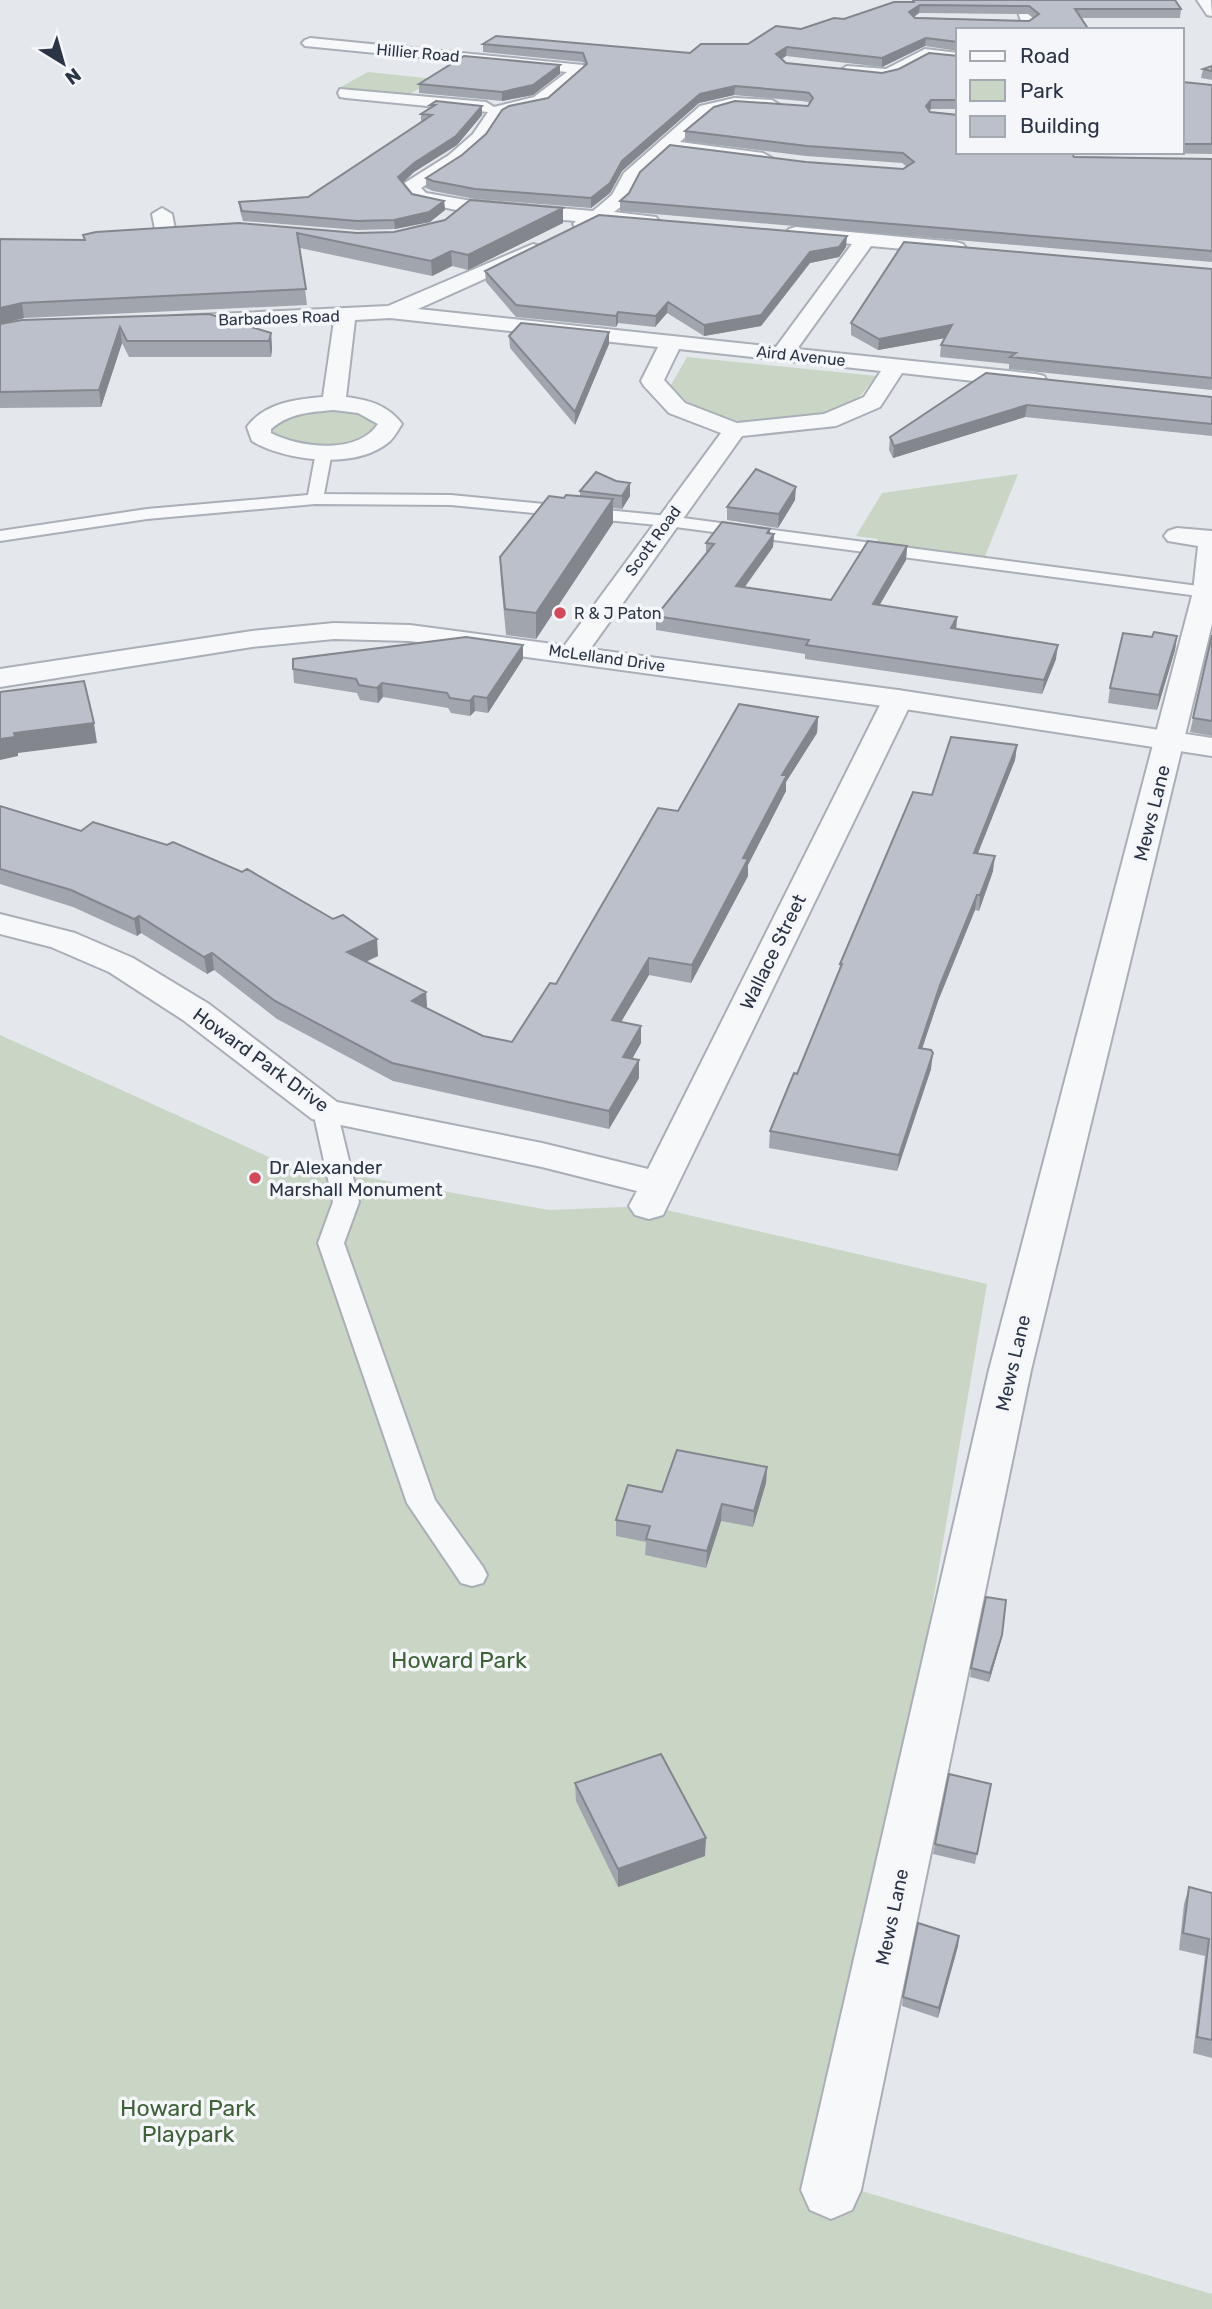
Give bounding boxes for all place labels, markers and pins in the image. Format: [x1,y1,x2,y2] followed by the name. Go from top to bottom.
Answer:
[574,604,662,623] place label: R & J Paton
[552,605,568,621] marker: R & J Paton
[269,1156,443,1201] place label: Dr Alexander Marshall Monument
[247,1170,263,1186] marker: Dr Alexander Marshall Monument

